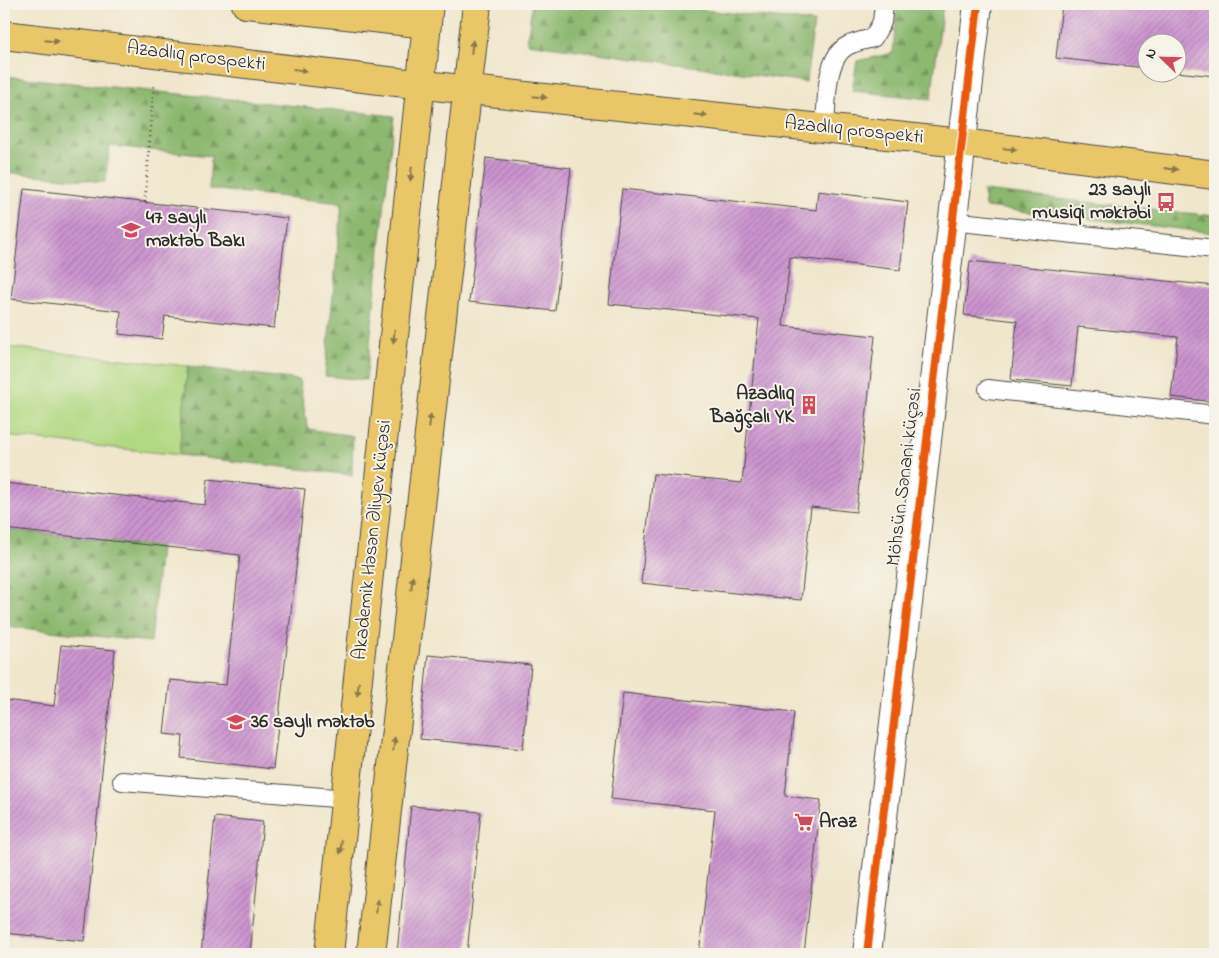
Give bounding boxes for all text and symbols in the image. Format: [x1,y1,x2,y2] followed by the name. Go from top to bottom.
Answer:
[1136,32,1186,82] north arrow
[125,34,267,80] street label: Azadlıq prospekti
[45,37,61,45] one-way arrow
[468,38,476,54] one-way arrow
[1140,45,1163,62] text: N
[293,66,309,74] one-way arrow
[532,93,548,101] one-way arrow
[783,109,925,153] street label: Azadlıq prospekti
[694,111,710,119] one-way arrow
[1002,145,1018,153] one-way arrow
[407,166,415,182] one-way arrow
[1163,166,1179,174] one-way arrow
[1032,176,1151,228] place label: 23 saylı musiqi məktəbi
[1155,191,1177,213] bus stop icon: 23 saylı musiqi məktəbi
[146,204,245,256] place label: 47 saylı məktəb Bakı
[120,219,142,241] school or university icon: 47 saylı məktəb Bakı
[390,328,398,344] one-way arrow
[709,380,795,433] place label: Azadlıq Bağçalı YK
[880,386,930,568] street label: Möhsün Sənani küçəsi
[798,394,820,416] building icon: Azadlıq Bağçalı YK
[426,413,434,429] one-way arrow
[346,418,400,662] street label: Akademik Həsən Əliyev küçəsi
[408,574,416,590] one-way arrow
[354,681,362,697] one-way arrow
[250,708,375,738] place label: 36 saylı məktəb
[225,711,247,733] school or university icon: 36 saylı məktəb
[390,736,398,752] one-way arrow
[819,808,857,837] place label: Araz
[793,811,815,833] supermarket icon: Araz
[337,839,345,855] one-way arrow
[373,897,381,913] one-way arrow

